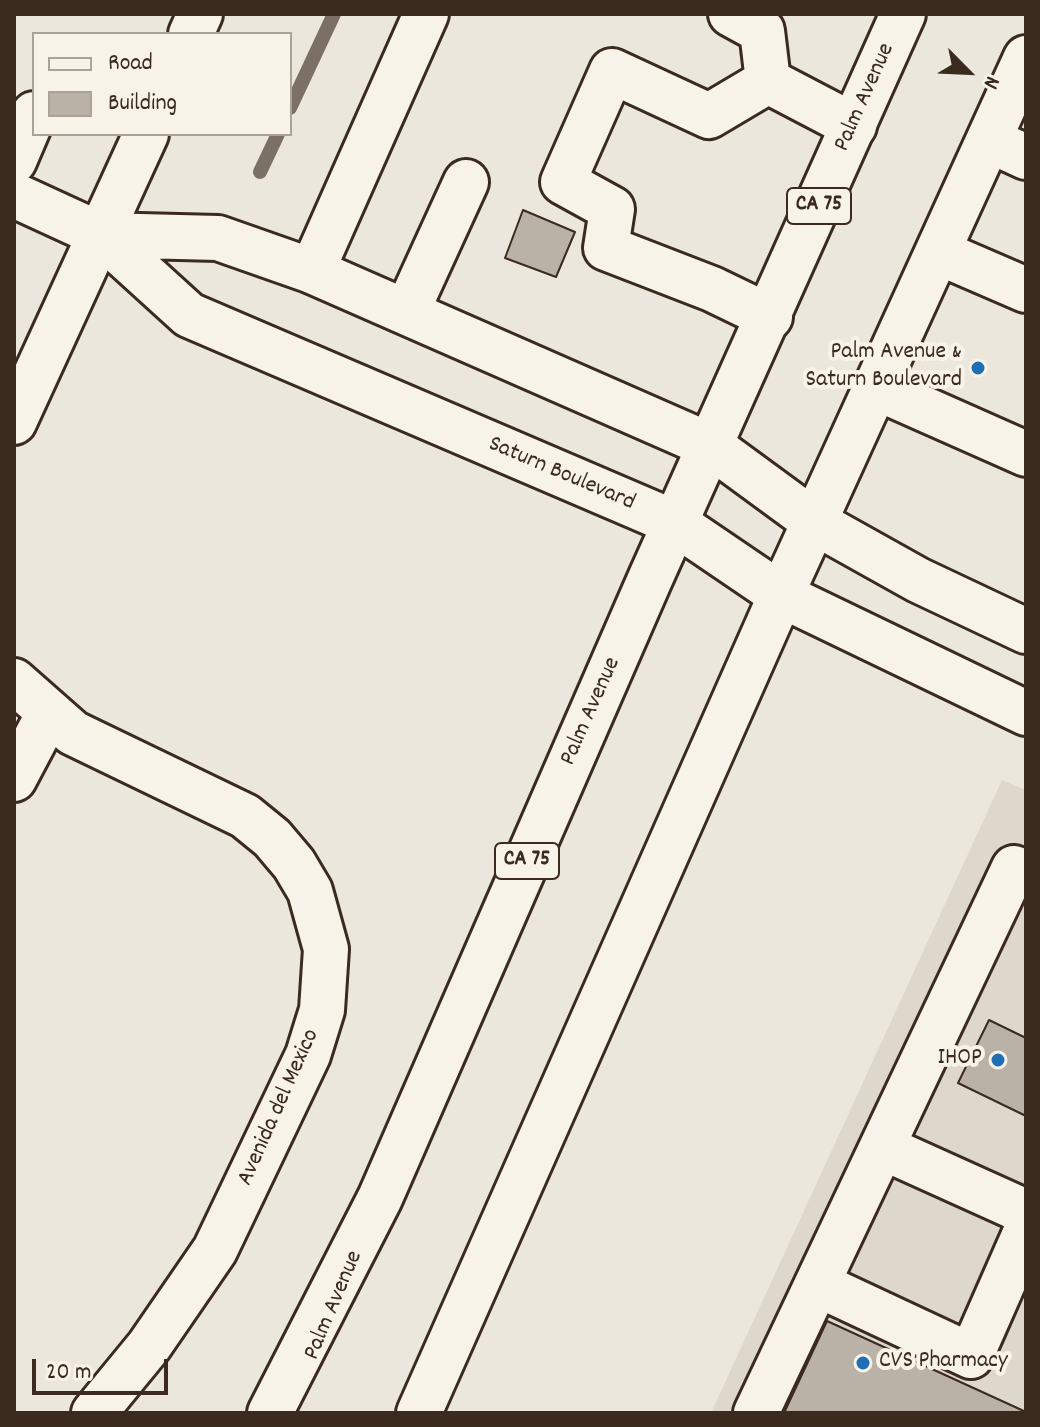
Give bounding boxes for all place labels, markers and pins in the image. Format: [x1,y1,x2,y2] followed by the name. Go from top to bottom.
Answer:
[805,340,962,396] place label: Palm Avenue & Saturn Boulevard
[969,359,987,377] marker: Palm Avenue & Saturn Boulevard
[938,1046,982,1074] place label: IHOP
[989,1051,1007,1069] marker: IHOP
[879,1349,1008,1377] place label: CVS Pharmacy
[854,1354,872,1372] marker: CVS Pharmacy

